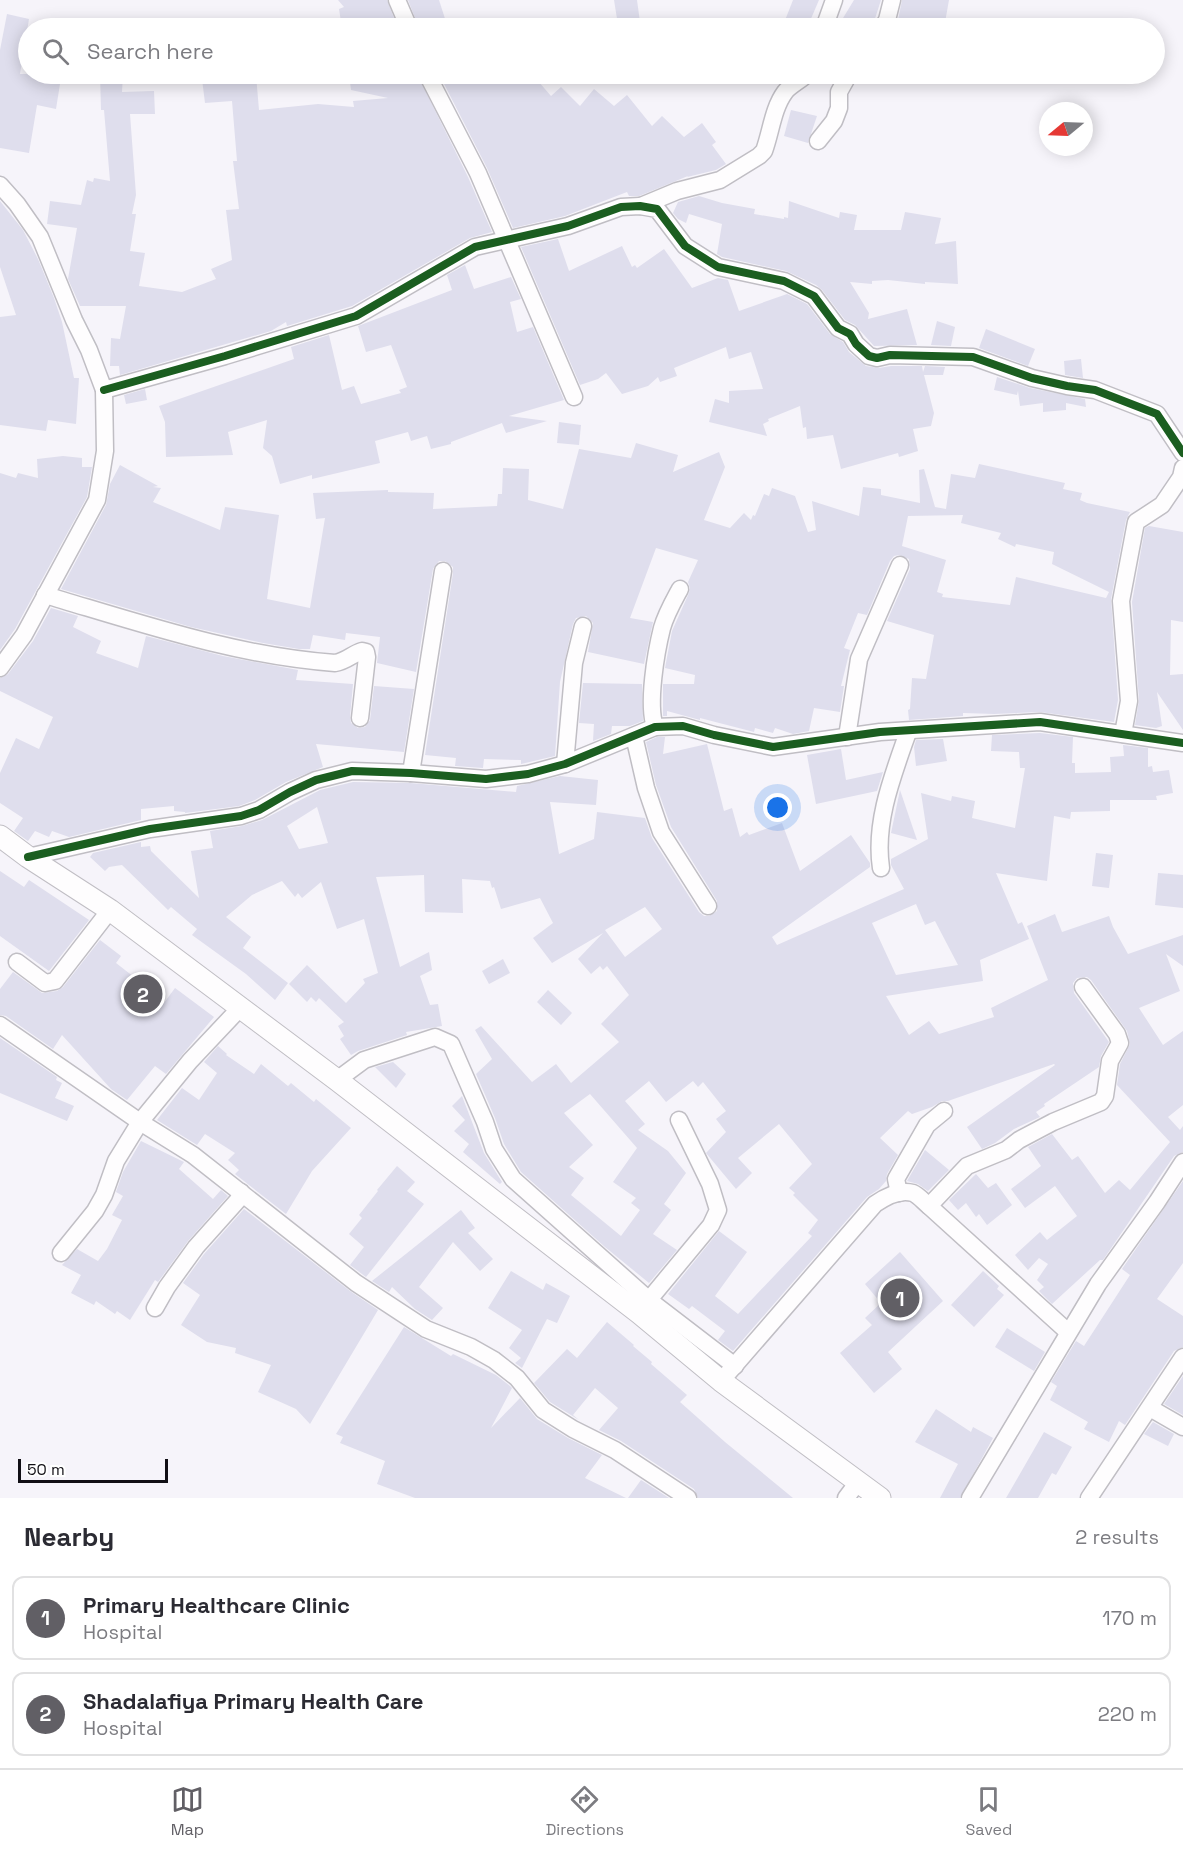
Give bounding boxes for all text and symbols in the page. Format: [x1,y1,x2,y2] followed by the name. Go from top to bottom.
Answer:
[18,18,1165,84] search box
[39,35,72,68] icon: search
[87,37,214,65] text: Search here
[1039,102,1093,156] north arrow
[763,793,792,822] your location
[124,972,162,1016] pin: 2
[880,1276,920,1320] pin: 1
[18,1456,168,1484] scale bar
[27,1459,65,1480] text: 50 m
[24,1520,114,1554] text: Nearby
[1075,1524,1159,1550] text: 2 results
[83,1591,350,1619] text: Primary Healthcare Clinic
[41,1605,50,1631] text: 1
[1102,1605,1157,1631] text: 170 m
[83,1619,162,1645] text: Hospital
[83,1687,424,1715] text: Shadalafiya Primary Health Care
[40,1701,51,1727] text: 2
[1098,1701,1157,1727] text: 220 m
[83,1715,162,1741] text: Hospital
[171,1783,204,1840] tab: Map
[546,1783,624,1840] tab: Directions
[966,1783,1012,1840] tab: Saved

